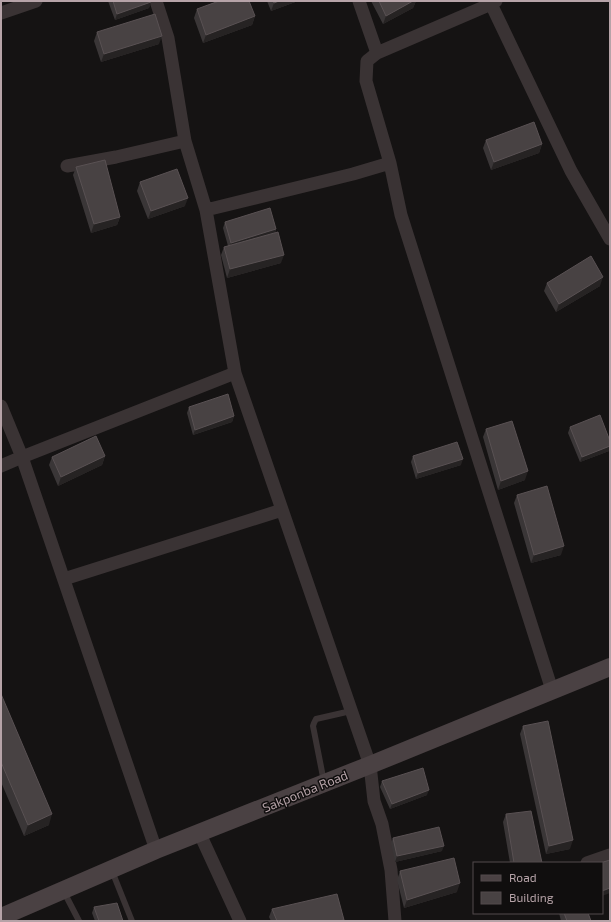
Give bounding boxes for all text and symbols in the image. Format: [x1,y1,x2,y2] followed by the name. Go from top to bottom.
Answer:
[260,767,350,815] street label: Sakponba Road
[473,862,603,914] legend
[509,870,537,884] text: Road
[509,890,554,904] text: Building

